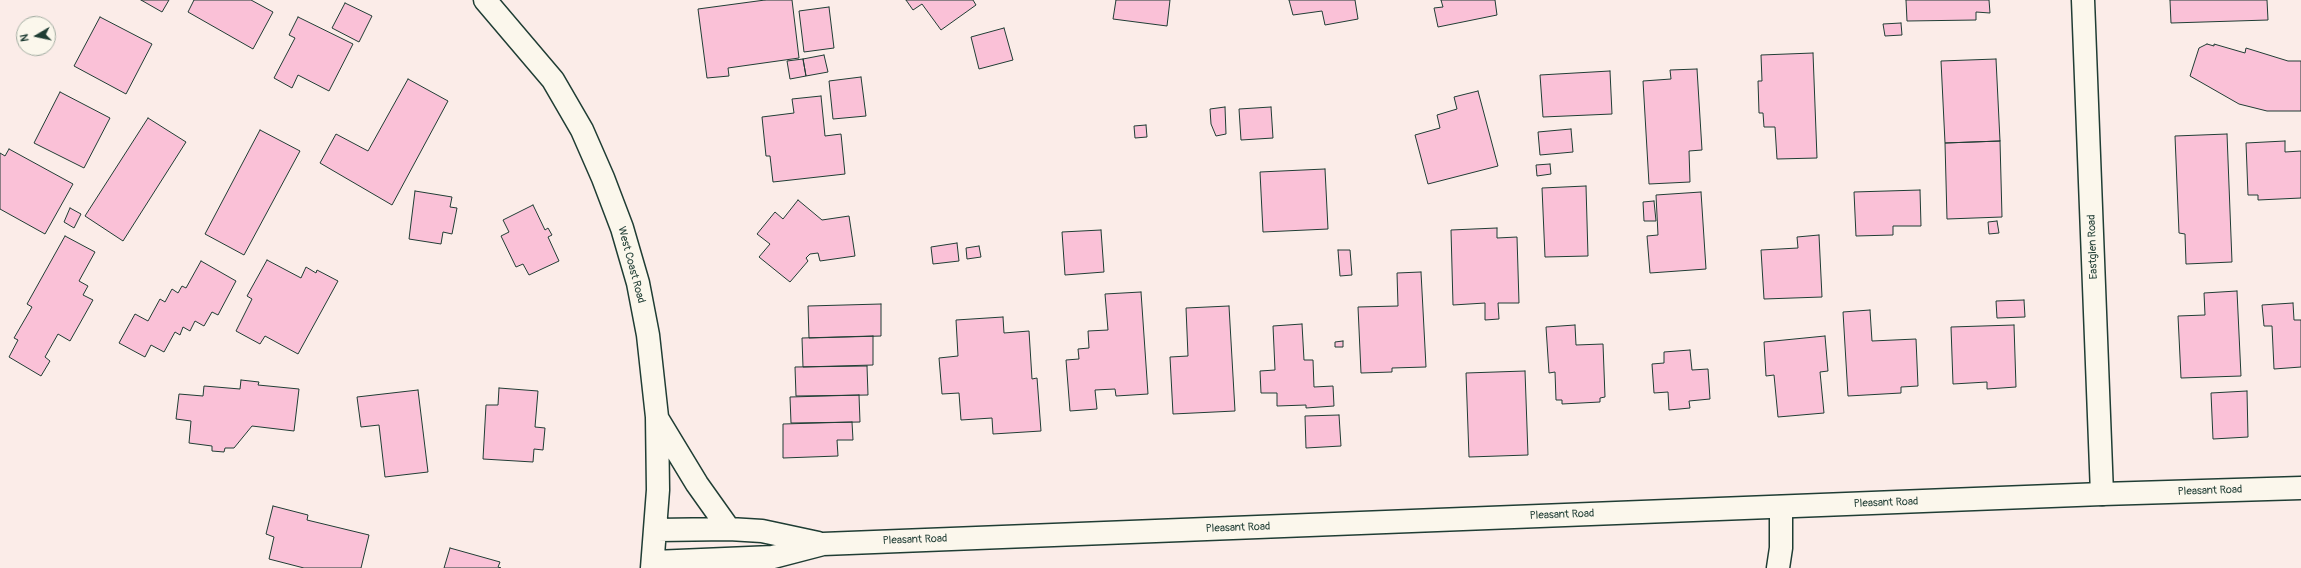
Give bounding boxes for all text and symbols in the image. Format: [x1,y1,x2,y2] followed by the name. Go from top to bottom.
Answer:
[16,16,56,56] north arrow
[18,33,32,42] text: N
[2085,214,2101,280] street label: Eastglen Road
[614,225,648,305] street label: West Coast Road
[2177,483,2243,499] street label: Pleasant Road
[1853,495,1919,511] street label: Pleasant Road
[1529,507,1595,523] street label: Pleasant Road
[1205,520,1271,536] street label: Pleasant Road
[882,532,948,548] street label: Pleasant Road

